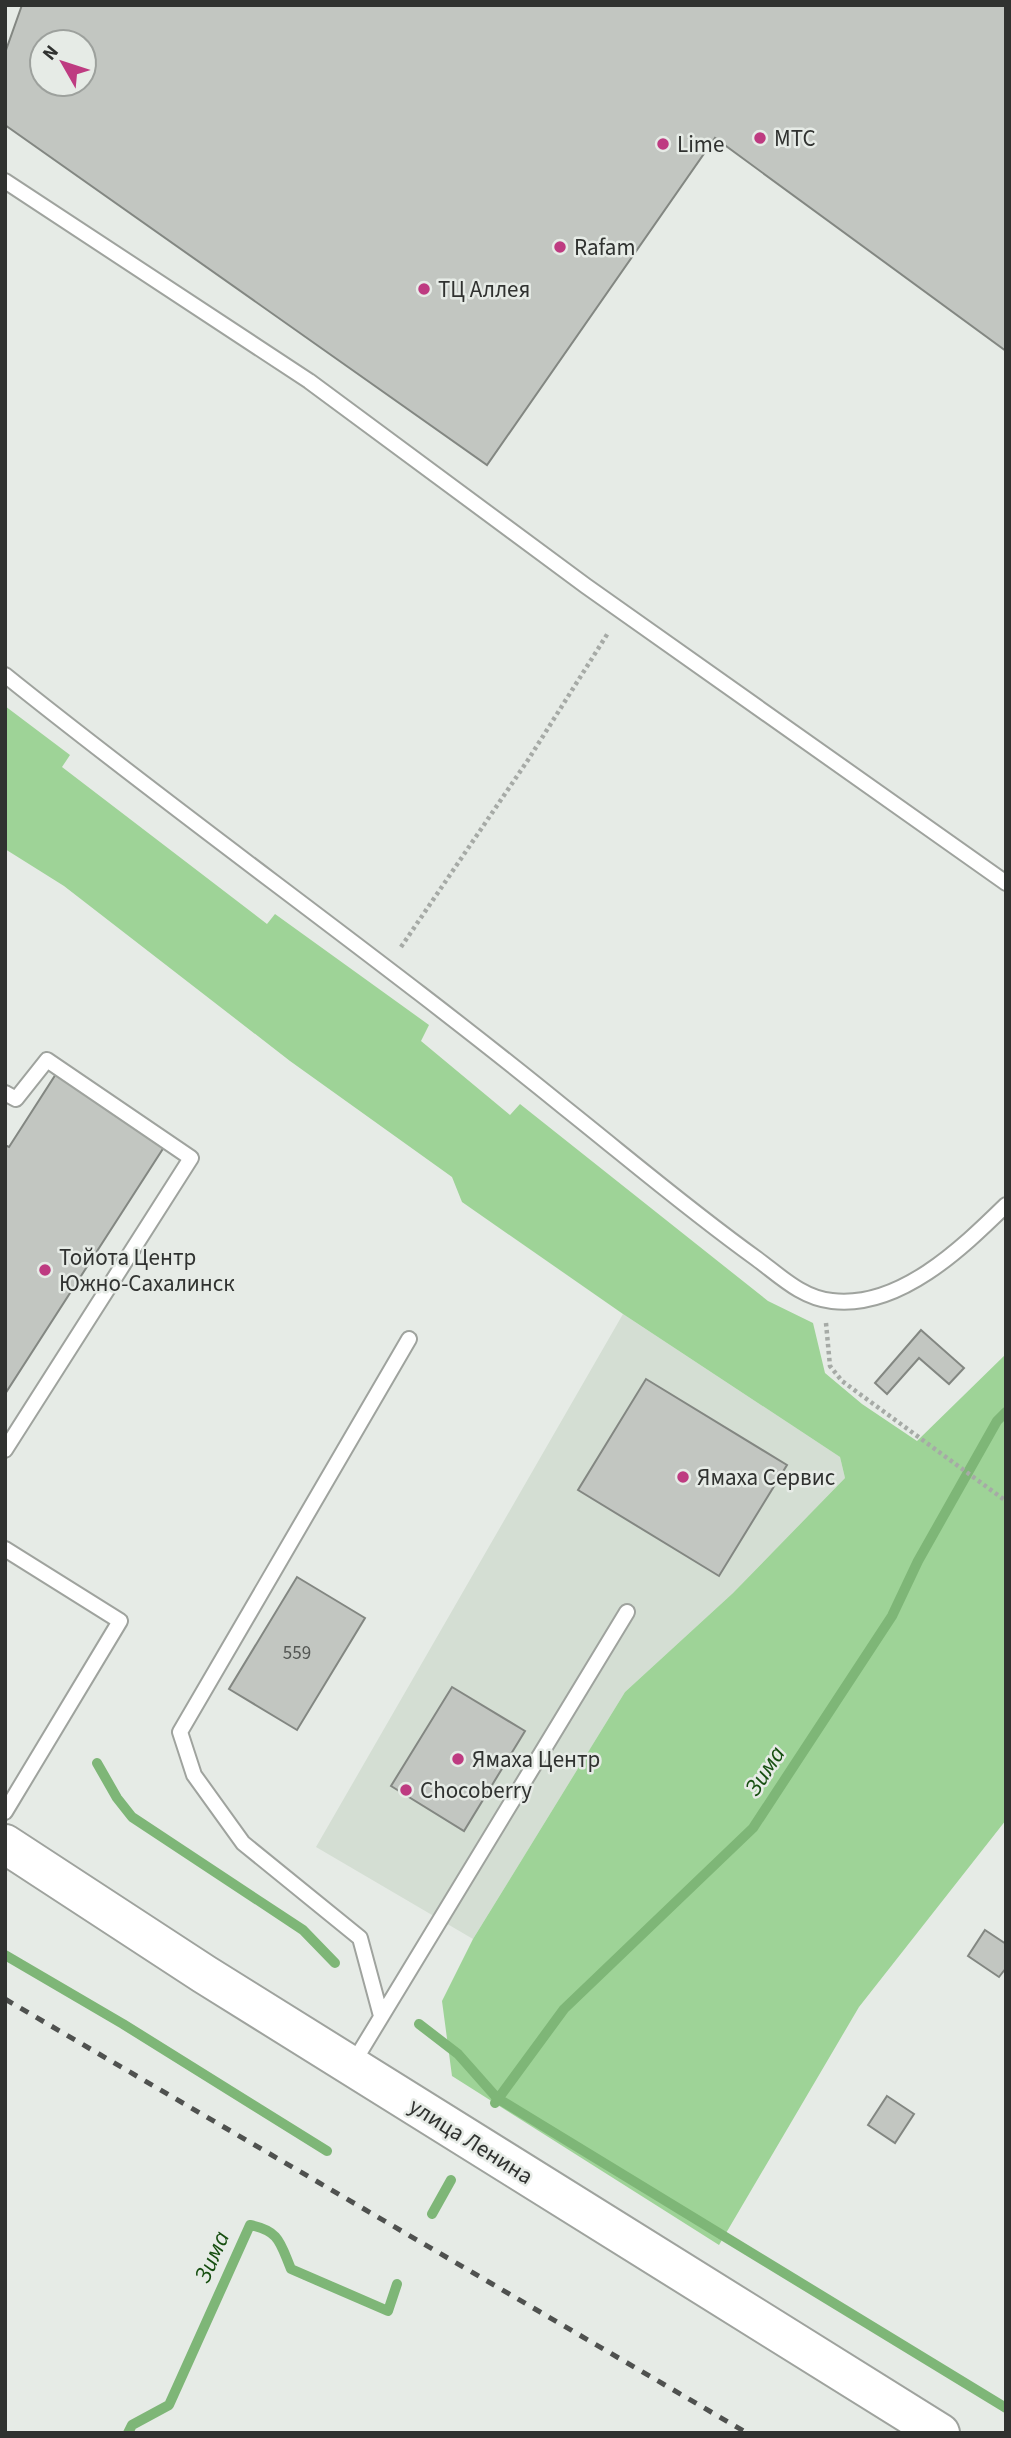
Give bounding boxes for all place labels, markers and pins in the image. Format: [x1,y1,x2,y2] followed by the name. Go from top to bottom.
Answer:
[774,122,816,155] place label: МТС
[677,128,724,161] place label: Lime
[752,130,768,146] marker: МТС
[655,136,671,152] marker: Lime
[574,231,636,264] place label: Rafam
[552,239,568,255] marker: Rafam
[438,273,530,306] place label: ТЦ Аллея
[416,281,432,297] marker: ТЦ Аллея
[59,1241,235,1300] place label: Тойота Центр Южно-Сахалинск
[37,1262,53,1278] marker: Тойота Центр Южно-Сахалинск
[697,1461,835,1494] place label: Ямаха Сервис
[675,1469,691,1485] marker: Ямаха Сервис
[472,1743,600,1776] place label: Ямаха Центр
[450,1751,466,1767] marker: Ямаха Центр
[420,1774,532,1807] place label: Chocoberry
[398,1782,414,1798] marker: Chocoberry

